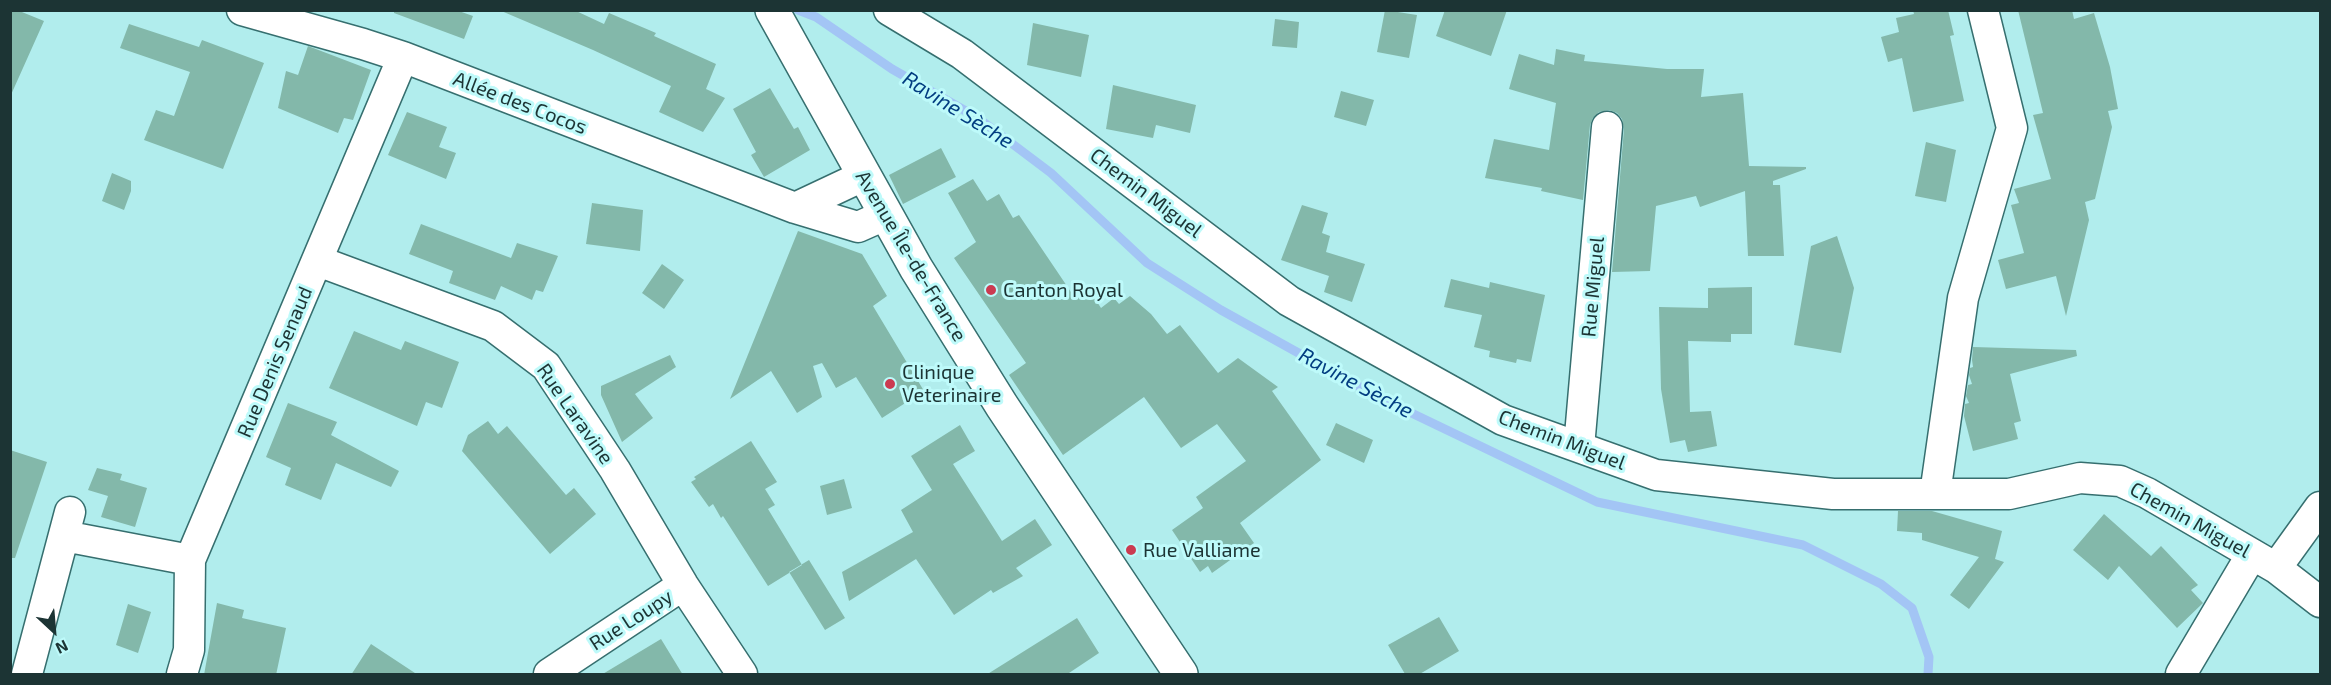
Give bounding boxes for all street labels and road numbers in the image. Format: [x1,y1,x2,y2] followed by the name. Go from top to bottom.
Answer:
[450,67,590,139] street label: Allée des Cocos
[1085,143,1207,243] street label: Chemin Miguel
[851,166,971,346] street label: Avenue Île-de-France
[1577,236,1609,338] street label: Rue Miguel
[232,283,318,441] street label: Rue Denis Senaud
[532,359,618,469] street label: Rue Laravine
[1495,405,1629,475] street label: Chemin Miguel
[2126,477,2254,563] street label: Chemin Miguel
[585,584,677,656] street label: Rue Loupy

